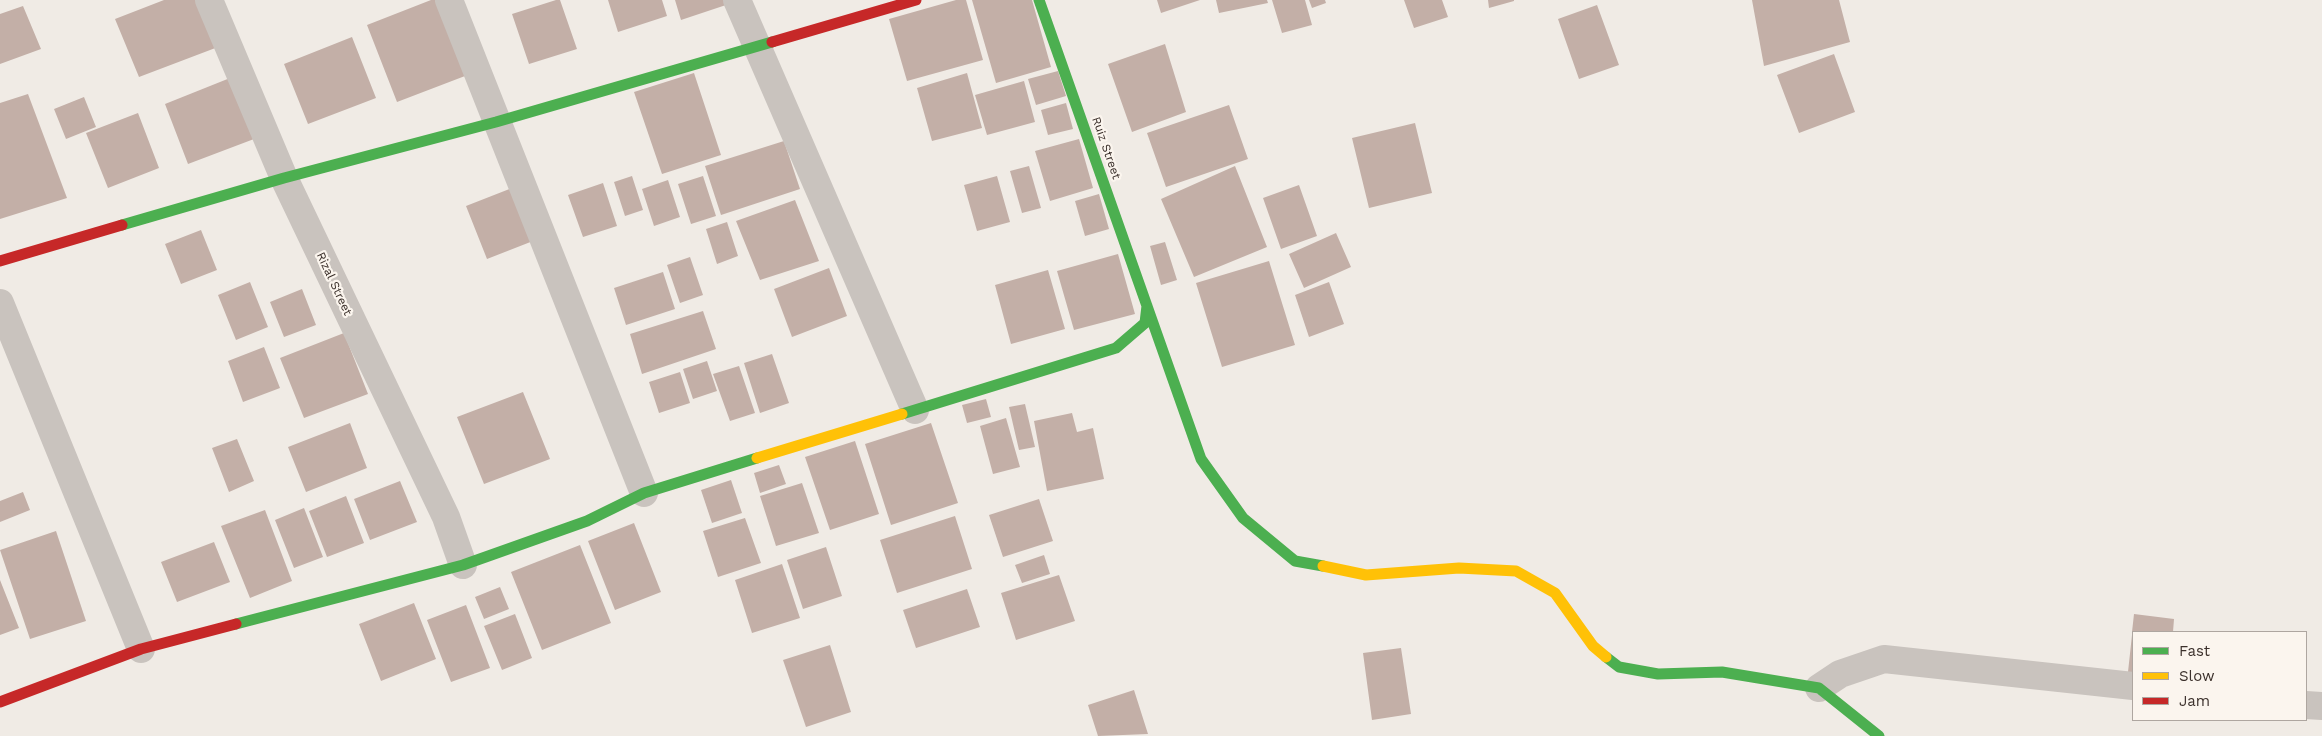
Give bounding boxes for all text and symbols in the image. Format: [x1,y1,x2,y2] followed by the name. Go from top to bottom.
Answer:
[1089,115,1123,181] street label: Ruiz Street
[313,250,355,318] street label: Rizal Street
[2132,631,2307,721] legend
[2179,642,2210,660] text: Fast
[2179,667,2215,685] text: Slow
[2179,692,2210,710] text: Jam

